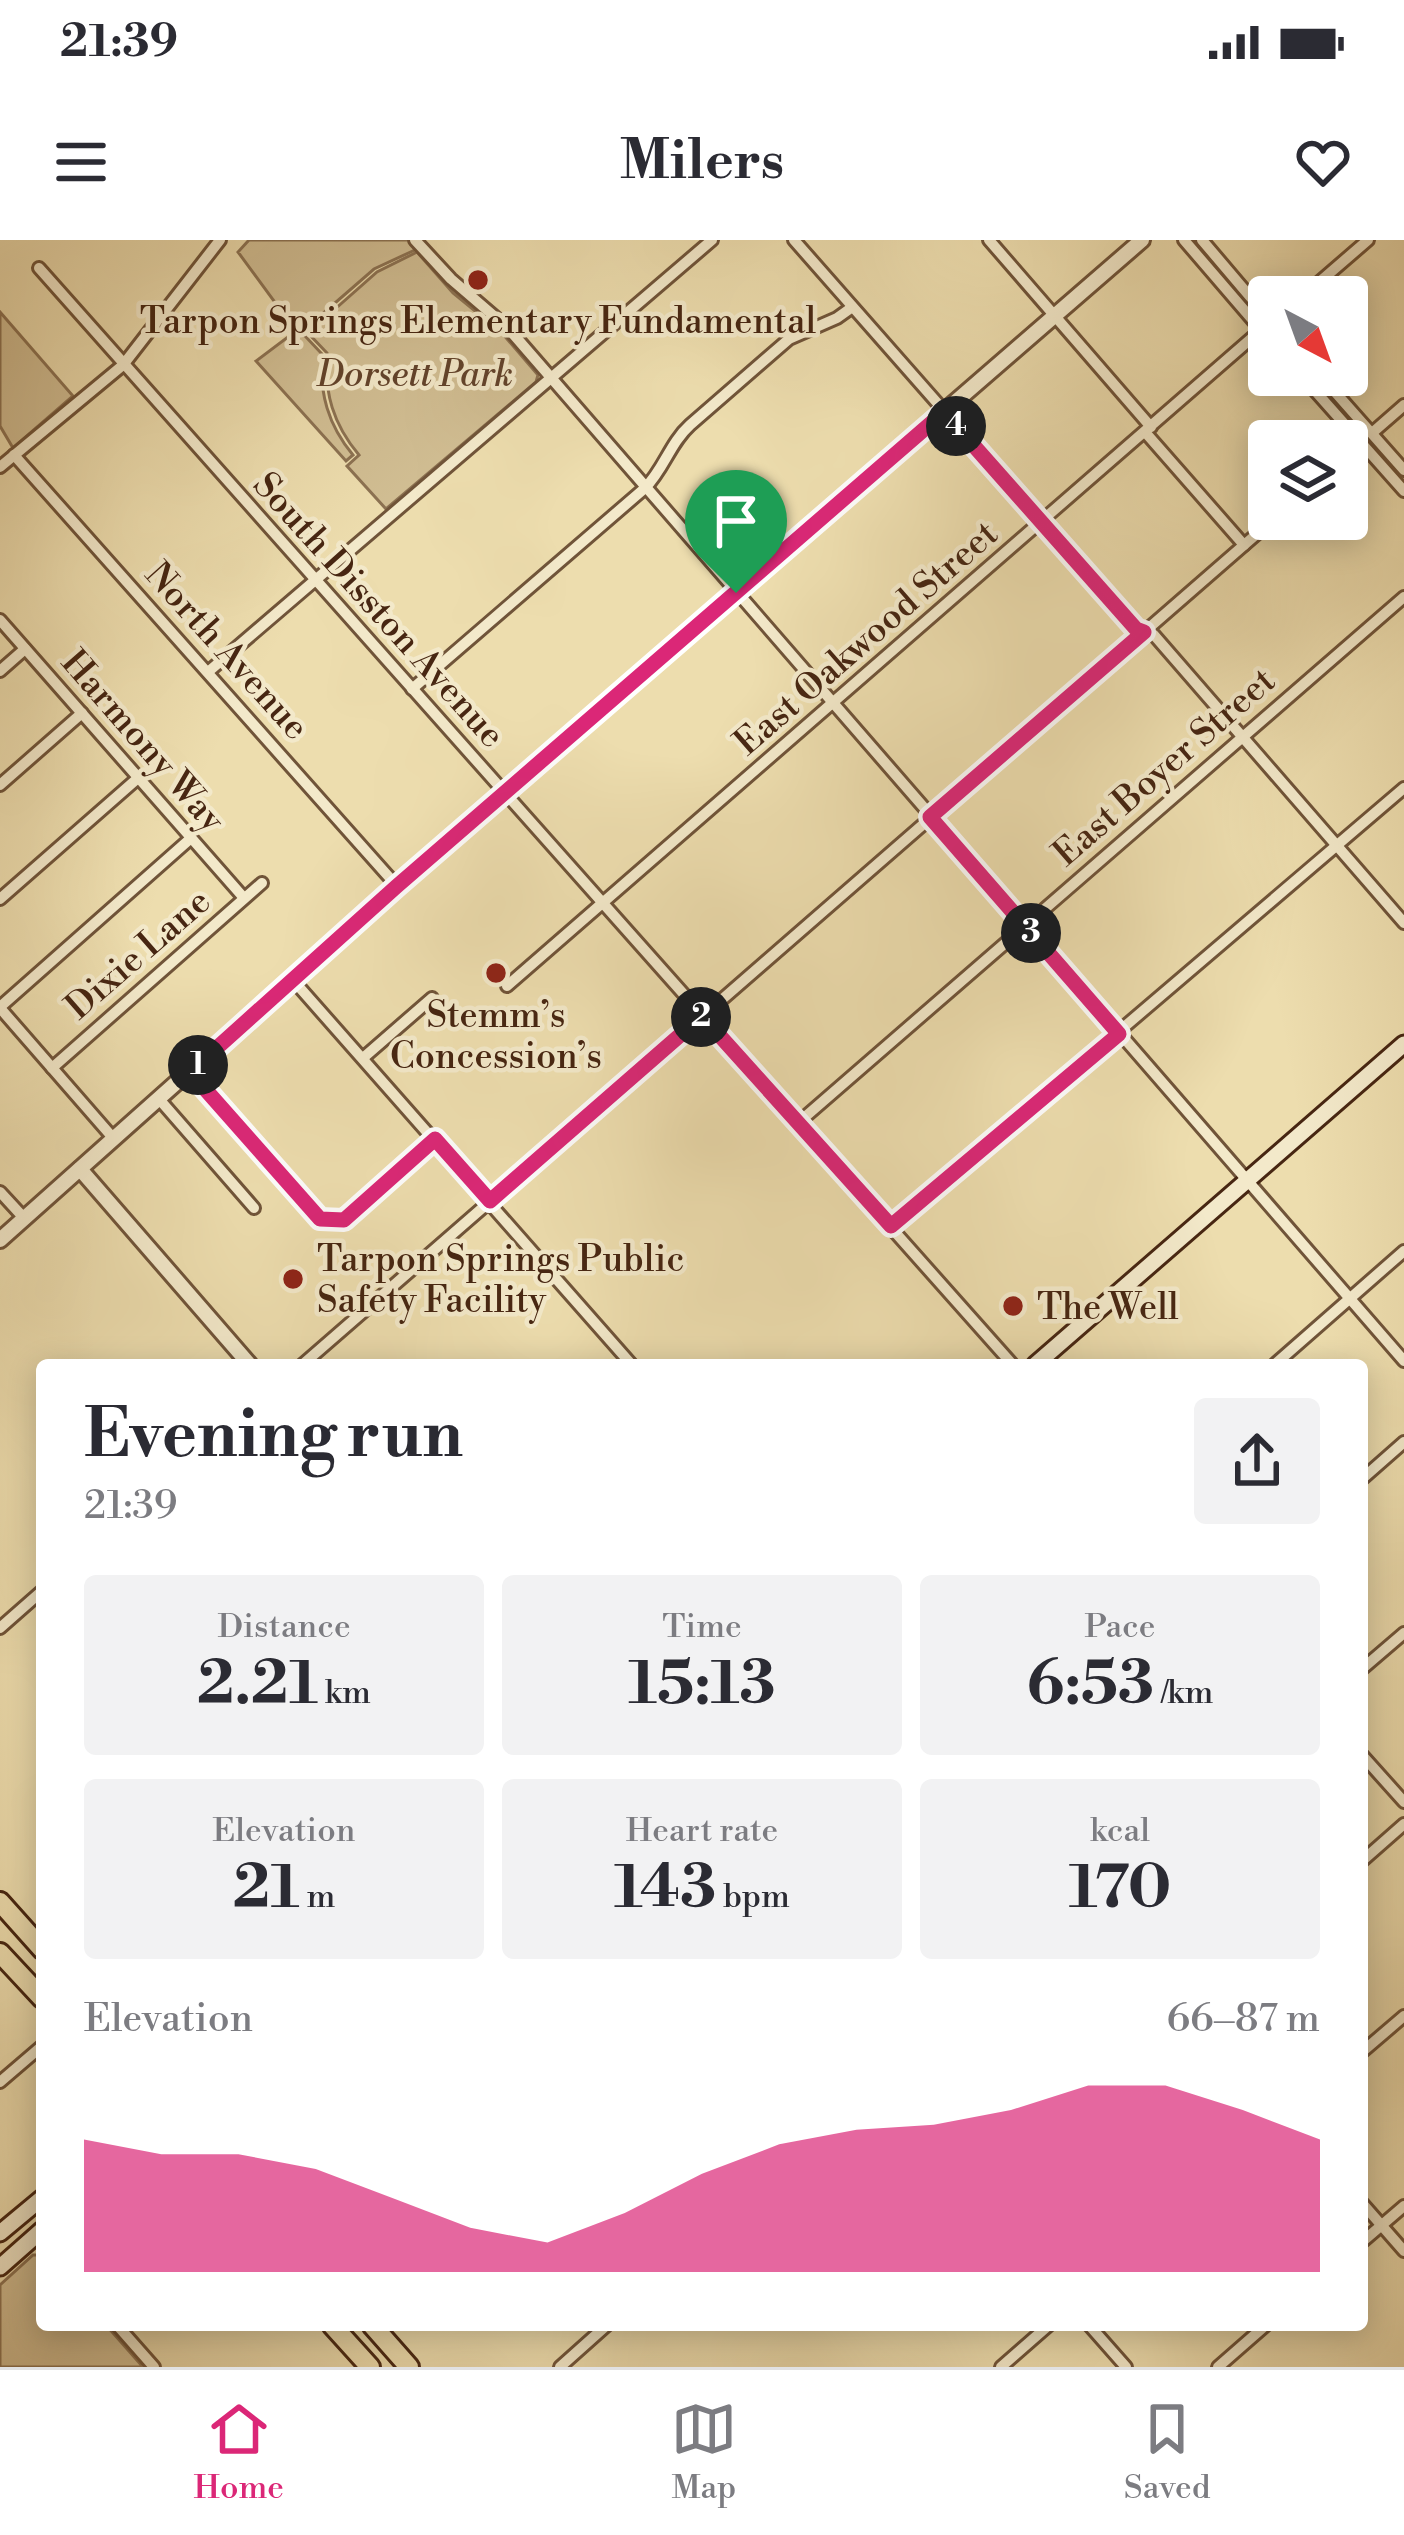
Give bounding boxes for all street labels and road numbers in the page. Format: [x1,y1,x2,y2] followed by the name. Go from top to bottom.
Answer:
[243,464,514,758] street label: South Disston Avenue
[725,512,1008,766] street label: East Oakwood Street
[135,553,318,750] street label: North Avenue
[51,641,234,842] street label: Harmony Way
[1044,659,1285,877] street label: East Boyer Street
[57,880,220,1030] street label: Dixie Lane

